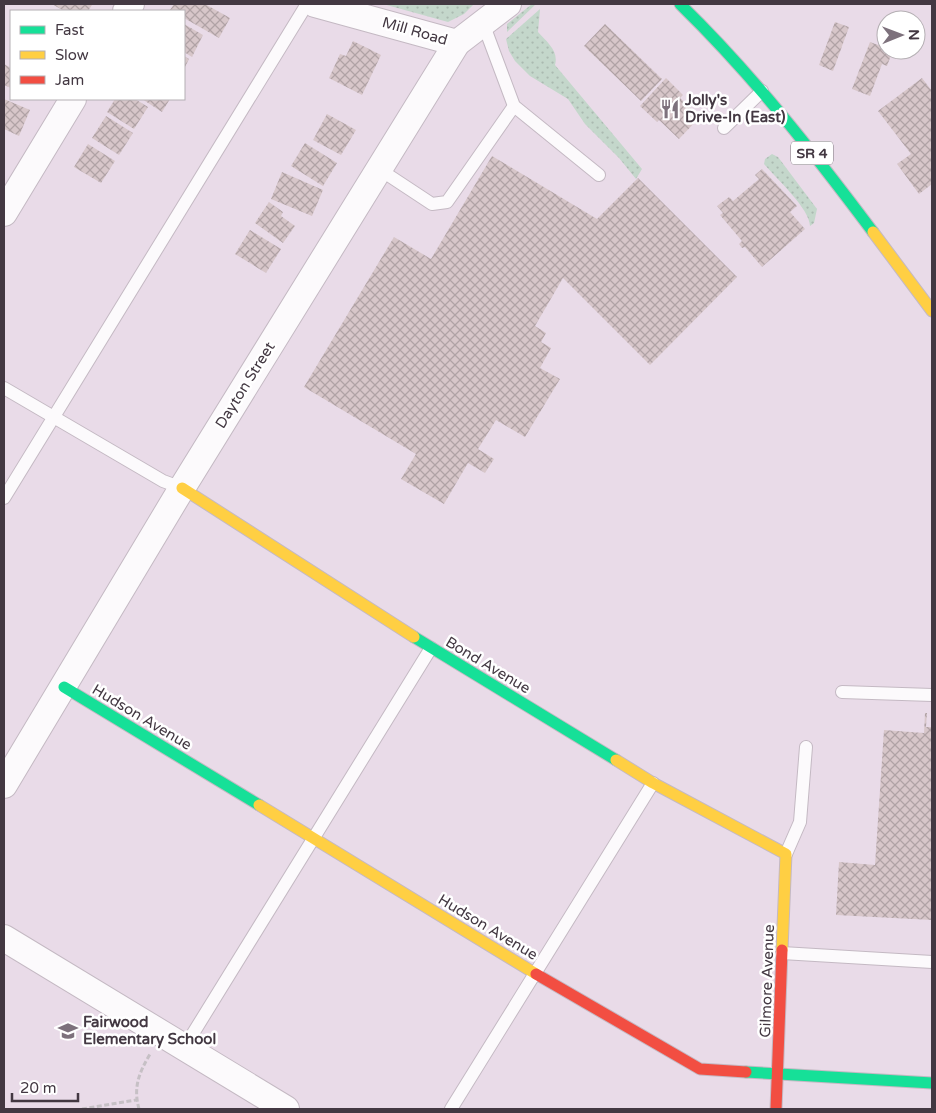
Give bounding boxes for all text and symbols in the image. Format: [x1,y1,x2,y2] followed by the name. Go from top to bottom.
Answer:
[10,10,185,100] legend
[876,10,926,60] north arrow
[380,13,450,49] street label: Mill Road
[55,21,85,39] text: Fast
[905,29,922,41] text: N
[55,46,89,64] text: Slow
[55,71,84,89] text: Jam
[684,91,786,126] place label: Jolly's Drive-In (East)
[659,98,681,120] restaurant icon: Jolly's Drive-In (East)
[791,142,833,164] road number: SR 4
[211,338,279,432] street label: Dayton Street
[442,633,534,697] street label: Bond Avenue
[89,680,195,754] street label: Hudson Avenue
[435,890,541,964] street label: Hudson Avenue
[756,924,778,1038] street label: Gilmore Avenue
[83,1013,216,1049] place label: Fairwood Elementary School
[57,1020,79,1042] school or university icon: Fairwood Elementary School
[12,1070,79,1102] scale bar
[20,1079,57,1097] text: 20 m

